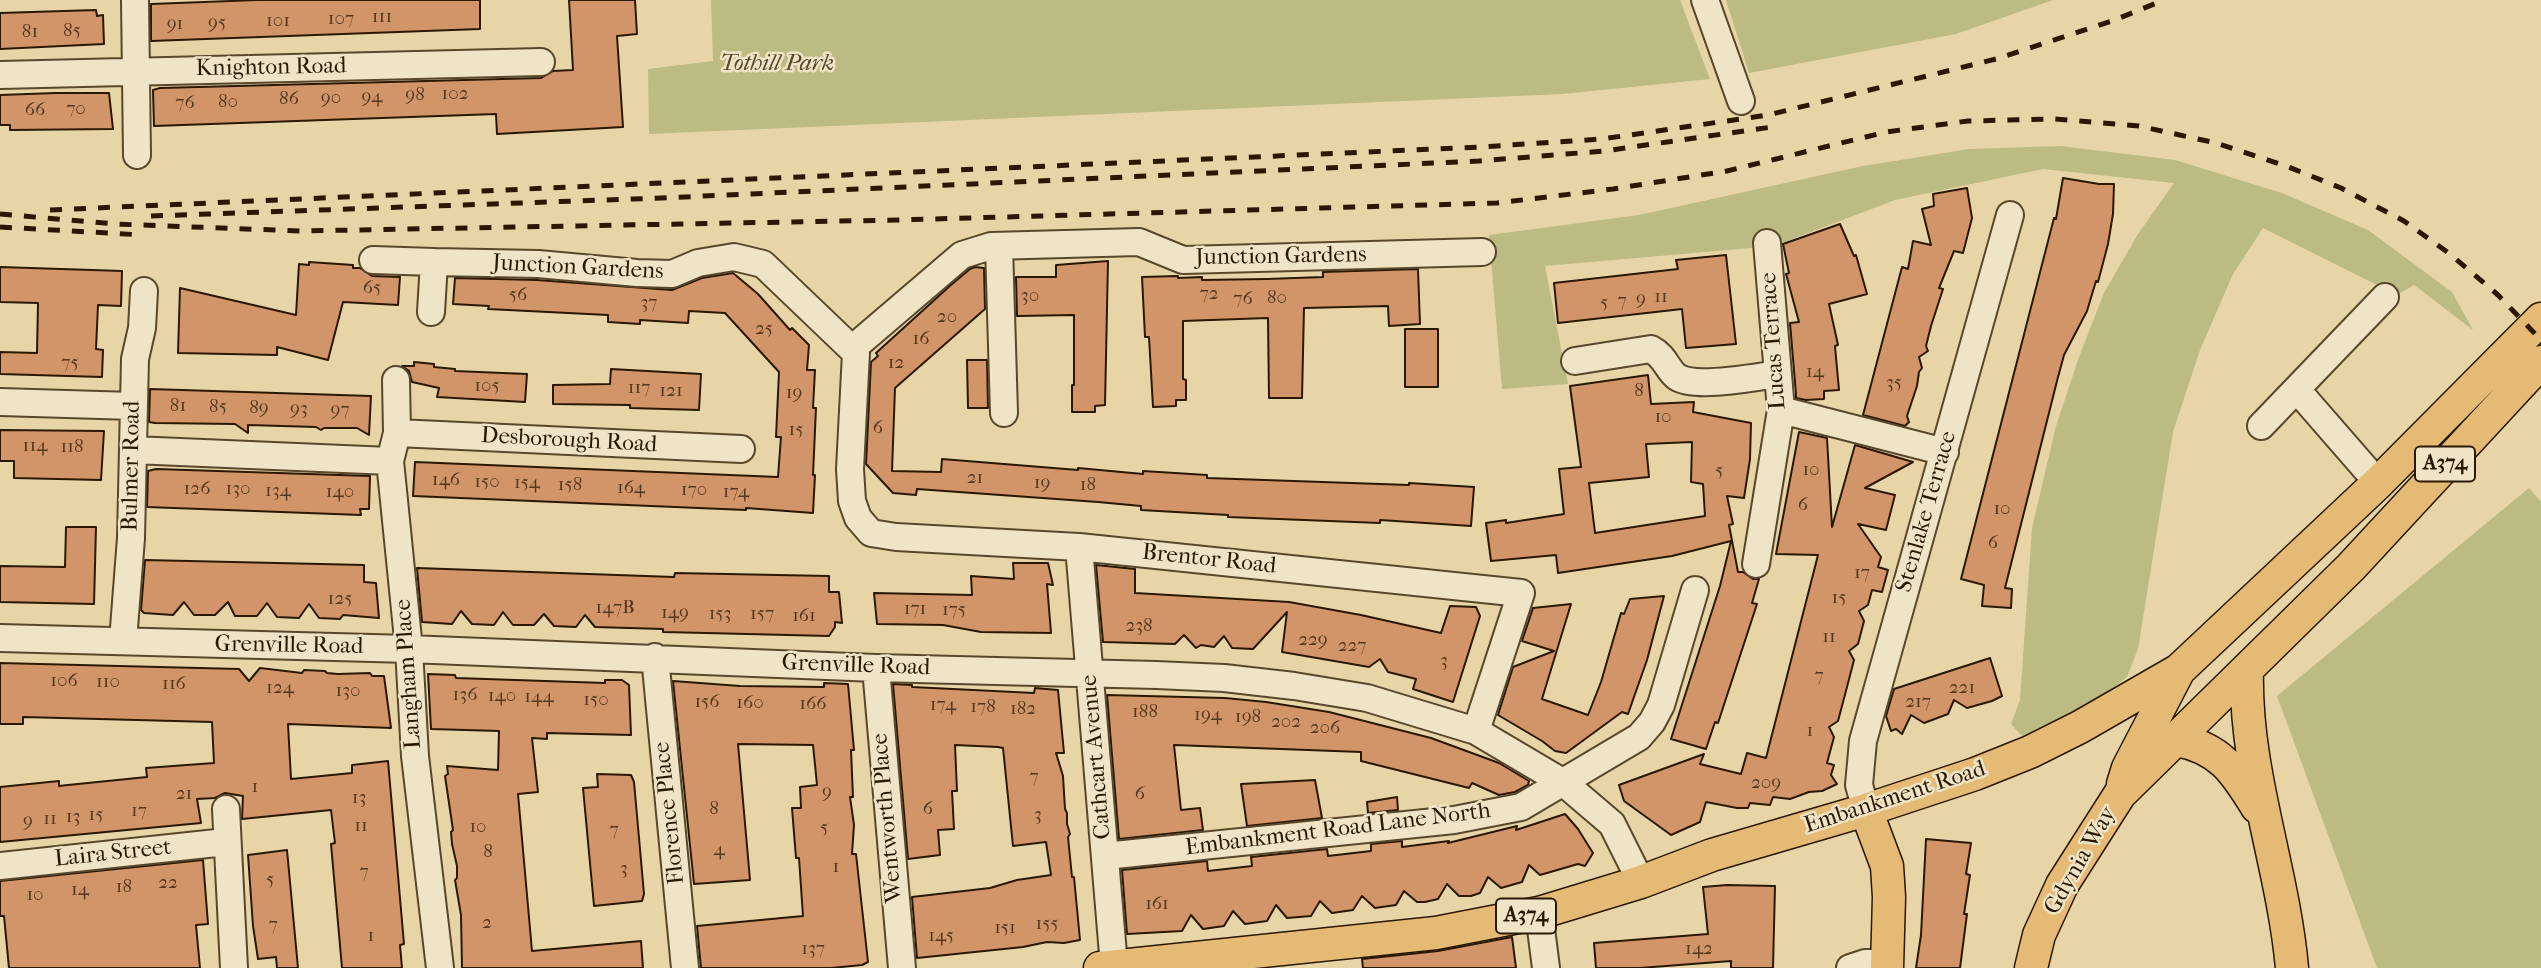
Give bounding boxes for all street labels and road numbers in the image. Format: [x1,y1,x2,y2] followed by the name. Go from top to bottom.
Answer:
[195,53,347,83] street label: Knighton Road
[1195,242,1367,272] street label: Junction Gardens
[492,250,664,286] street label: Junction Gardens
[1755,271,1793,411] street label: Lucas Terrace
[117,400,147,532] street label: Bulmer Road
[480,423,658,459] street label: Desborough Road
[1891,428,1963,596] street label: Stenlake Terrace
[2415,447,2475,482] road number: A374
[1141,539,1277,581] street label: Brentor Road
[390,598,428,750] street label: Langham Place
[214,631,364,661] street label: Grenville Road
[781,650,931,682] street label: Grenville Road
[1076,674,1118,840] street label: Cathcart Avenue
[867,732,909,904] street label: Wentworth Place
[649,740,691,886] street label: Florence Place
[1801,756,1989,840] street label: Embankment Road
[1184,798,1492,862] street label: Embankment Road Lane North
[2039,802,2123,920] street label: Gdynia Way
[53,834,173,874] street label: Laira Street
[1496,898,1556,934] road number: A374

